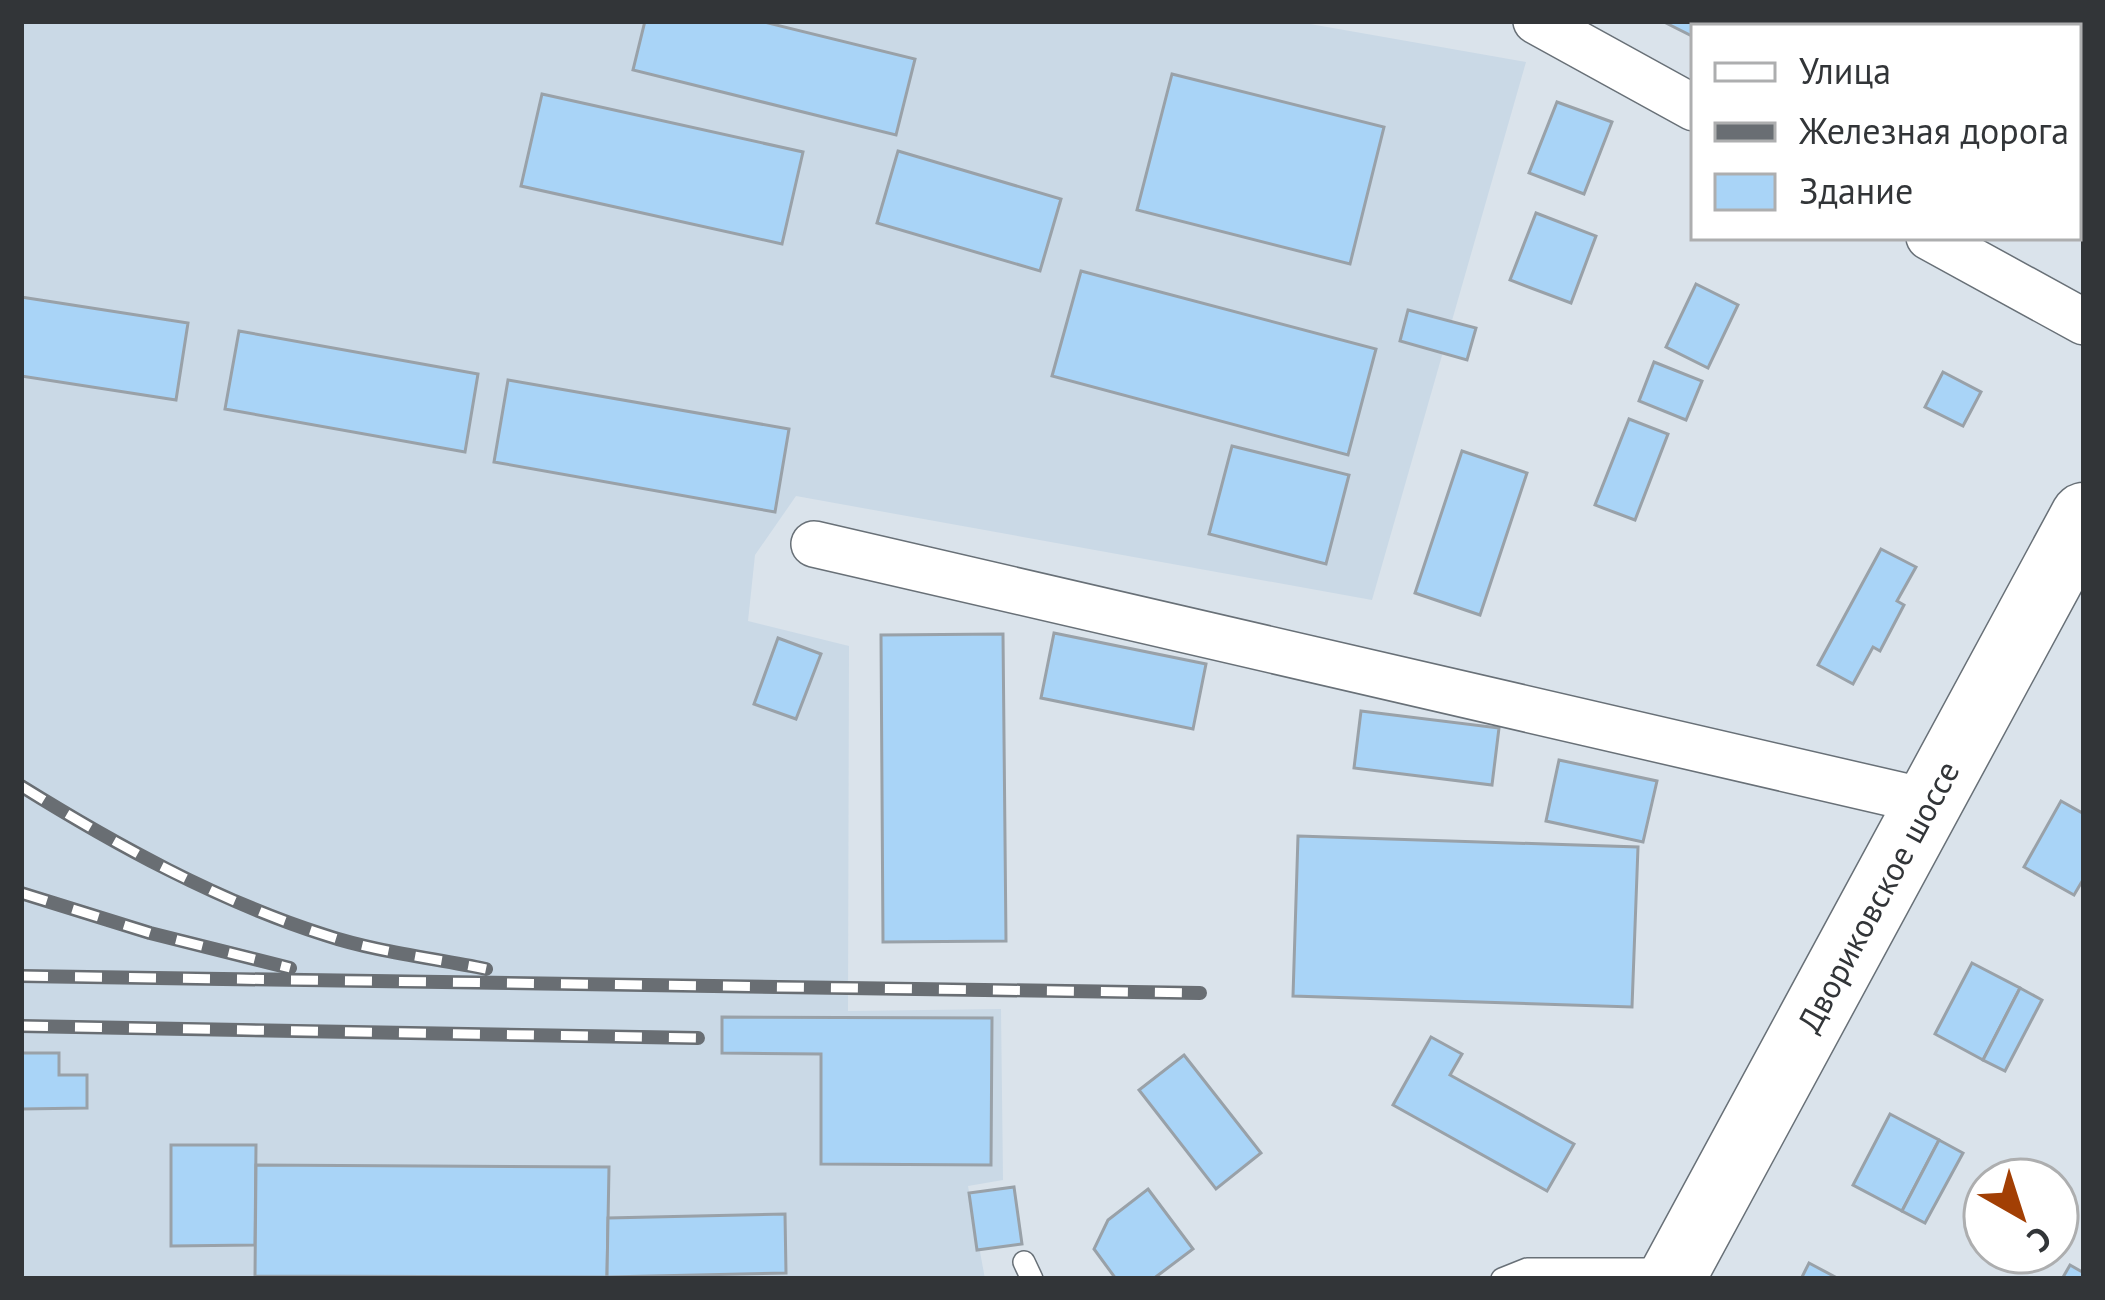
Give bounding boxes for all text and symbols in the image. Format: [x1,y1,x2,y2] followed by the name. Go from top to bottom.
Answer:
[1691,24,2081,240] legend
[1799,47,1891,94] text: Улица
[1798,107,2069,154] text: Железная дорога
[1799,167,1913,214] text: Здание
[1787,753,1968,1039] street label: Двориковское шоссе
[1961,1156,2081,1276] north arrow
[2019,1217,2061,1262] text: С

